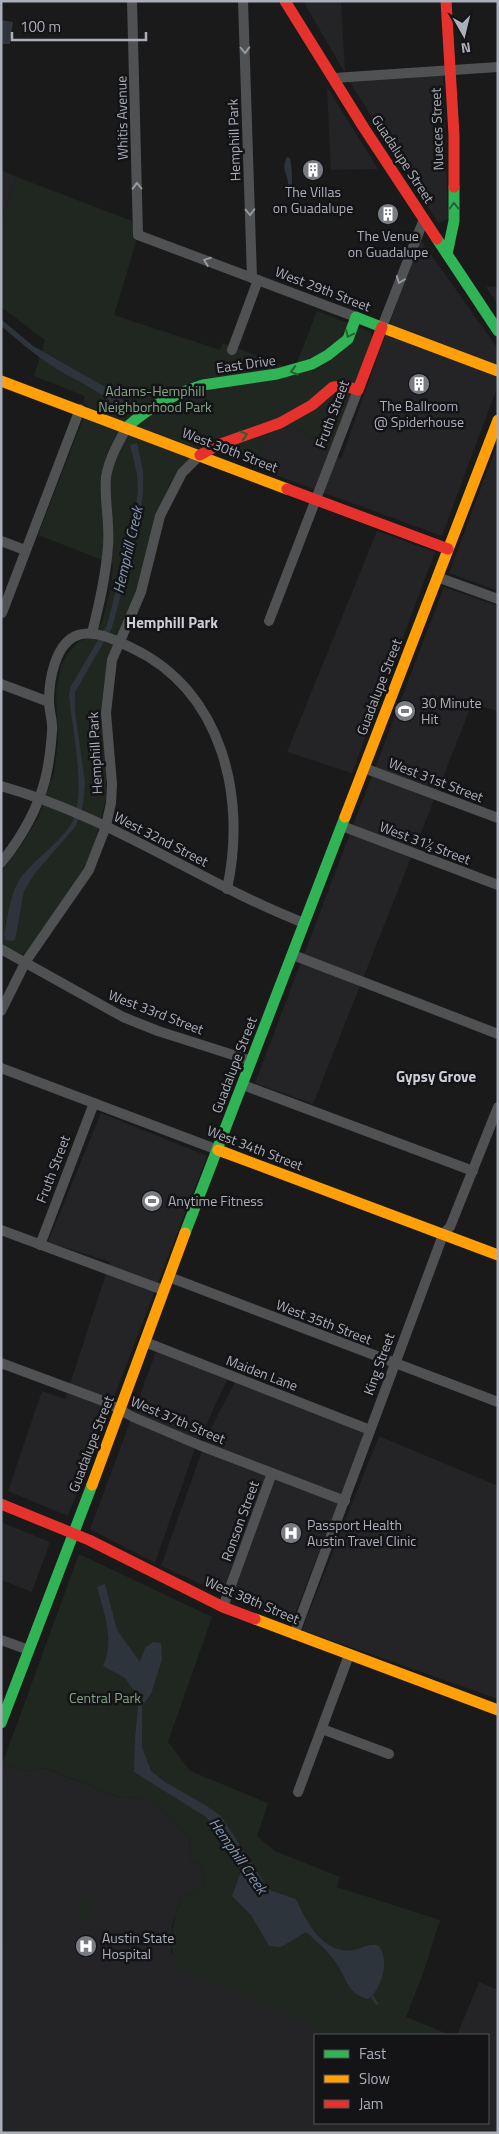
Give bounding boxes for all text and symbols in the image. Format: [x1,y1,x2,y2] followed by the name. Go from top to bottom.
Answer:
[12,10,146,42] scale bar
[439,10,489,60] north arrow
[20,15,61,38] text: 100 m
[460,37,472,59] text: N
[239,46,250,54] one-way arrow
[110,76,133,160] street label: Whitis Avenue
[425,87,448,171] street label: Nueces Street
[222,98,245,182] street label: Hemphill Park
[367,110,440,207] street label: Guadalupe Street
[301,158,325,182] building icon: The Villas on Guadalupe
[273,181,353,218] place label: The Villas on Guadalupe
[132,182,142,190] one-way arrow
[376,202,400,226] building icon: The Venue on Guadalupe
[449,202,459,210] one-way arrow
[245,209,255,217] one-way arrow
[348,225,428,262] place label: The Venue on Guadalupe
[203,257,211,267] one-way arrow
[272,261,374,316] street label: West 29th Street
[396,275,406,284] one-way arrow
[345,329,355,338] one-way arrow
[215,349,277,378] street label: East Drive
[290,365,299,375] one-way arrow
[407,372,431,396] building icon: The Ballroom @ Spiderhouse
[309,377,354,451] street label: Fruth Street
[98,380,212,417] park label: Adams-Hemphill Neighborhood Park
[374,395,464,432] place label: The Ballroom @ Spiderhouse
[179,422,281,477] street label: West 30th Street
[239,431,248,441] one-way arrow
[106,502,149,595] water label: Hemphill Creek
[126,611,218,634] district label: Hemphill Park
[350,635,407,738] street label: Guadalupe Street
[421,692,482,729] place label: 30 Minute Hit
[393,699,417,723] sports icon: 30 Minute Hit
[82,711,107,795] street label: Hemphill Park
[386,752,487,807] street label: West 31st Street
[110,806,212,871] street label: West 32nd Street
[377,816,474,870] street label: West 31½ Street
[105,984,207,1039] street label: West 33rd Street
[205,1013,262,1116] street label: Guadalupe Street
[396,1065,476,1088] district label: Gypsy Grove
[204,1120,306,1175] street label: West 34th Street
[30,1132,75,1206] street label: Fruth Street
[140,1189,164,1213] sports icon: Anytime Fitness
[168,1190,263,1211] place label: Anytime Fitness
[273,1294,375,1349] street label: West 35th Street
[358,1330,400,1398] street label: King Street
[223,1349,301,1396] street label: Maiden Lane
[128,1390,229,1449] street label: West 37th Street
[62,1392,119,1495] street label: Guadalupe Street
[215,1478,264,1564] street label: Ronson Street
[307,1514,416,1551] place label: Passport Health Austin Travel Clinic
[279,1521,303,1545] hospital icon: Passport Health Austin Travel Clinic
[202,1570,303,1629] street label: West 38th Street
[69,1687,141,1708] park label: Central Park
[204,1813,274,1900] water label: Hemphill Creek
[102,1927,174,1964] place label: Austin State Hospital
[74,1934,98,1958] hospital icon: Austin State Hospital
[314,2034,489,2124] legend
[359,2042,387,2065] text: Fast
[359,2067,390,2090] text: Slow
[359,2092,383,2115] text: Jam

